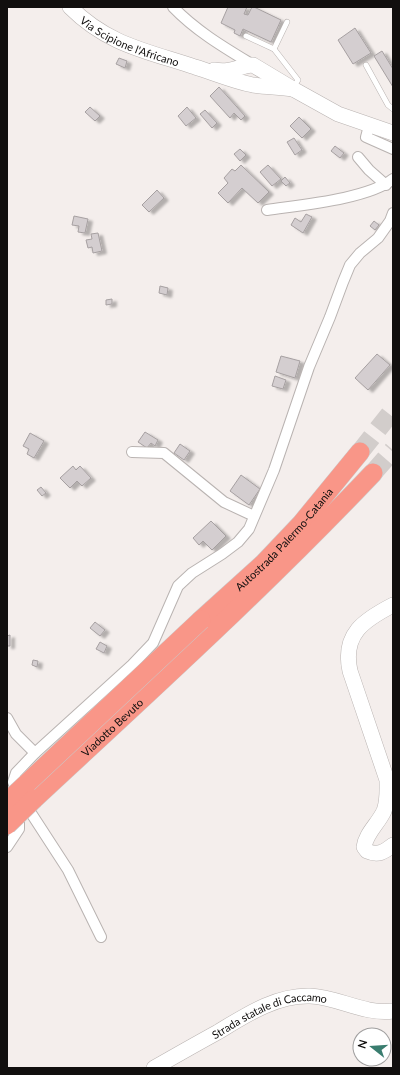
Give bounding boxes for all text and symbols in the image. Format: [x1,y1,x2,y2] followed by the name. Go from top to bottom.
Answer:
[78,13,181,68] street label: Via Scipione l'Africano
[232,485,335,593] street label: Autostrada Palermo-Catania
[78,695,145,759] street label: Viadotto Bevuto
[209,989,328,1041] street label: Strada statale di Caccamo
[352,1027,392,1067] north arrow
[355,1038,369,1050] text: N

